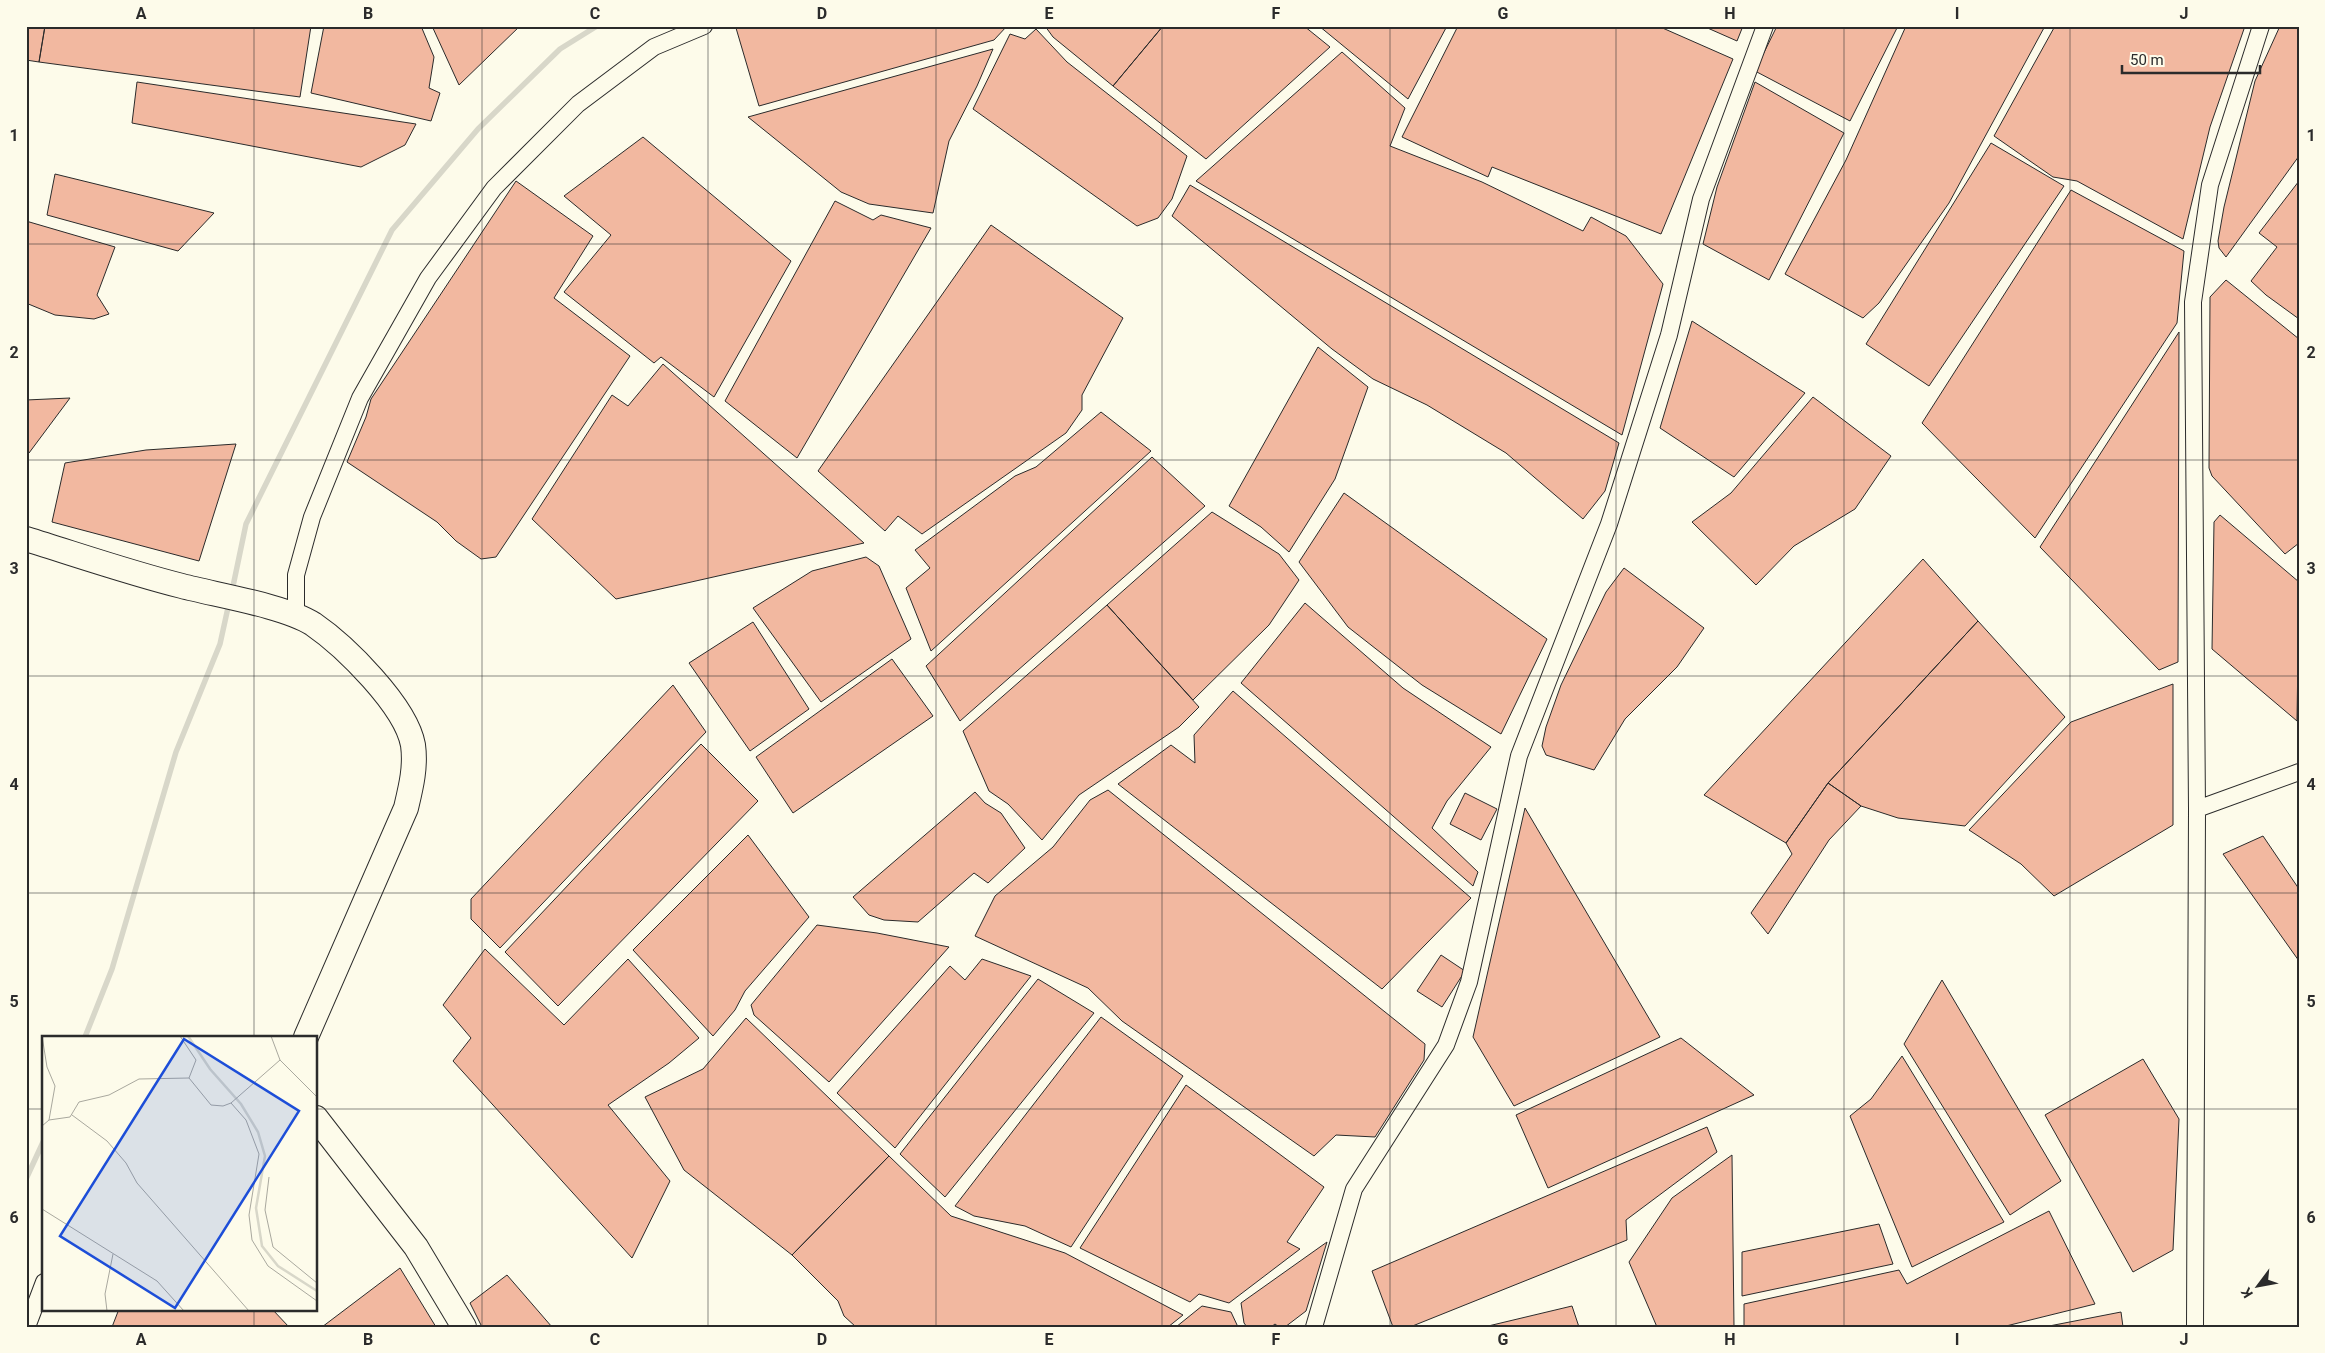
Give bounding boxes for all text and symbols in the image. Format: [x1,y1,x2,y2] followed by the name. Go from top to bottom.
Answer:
[136,4,147,23] text: A
[363,4,373,23] text: B
[590,4,600,23] text: C
[817,4,827,23] text: D
[1045,4,1054,23] text: E
[1272,4,1281,23] text: F
[1498,4,1509,23] text: G
[1724,4,1736,23] text: H
[1955,4,1959,23] text: I
[2180,4,2188,23] text: J
[2122,42,2260,74] scale bar
[2130,51,2164,69] text: 50 m
[9,126,19,145] text: 1
[2306,126,2316,145] text: 1
[9,343,19,362] text: 2
[2306,343,2316,362] text: 2
[9,559,19,578] text: 3
[2306,559,2316,578] text: 3
[9,775,19,794] text: 4
[2306,775,2316,794] text: 4
[9,992,19,1011] text: 5
[2306,992,2316,1011] text: 5
[42,1036,318,1310] inset map
[9,1208,19,1227] text: 6
[2306,1208,2316,1227] text: 6
[2232,1260,2282,1310] north arrow
[2238,1285,2256,1301] text: K
[136,1330,147,1349] text: A
[363,1330,373,1349] text: B
[590,1330,600,1349] text: C
[817,1330,827,1349] text: D
[1045,1330,1054,1349] text: E
[1272,1330,1281,1349] text: F
[1498,1330,1509,1349] text: G
[1724,1330,1736,1349] text: H
[1955,1330,1959,1349] text: I
[2180,1330,2188,1349] text: J

